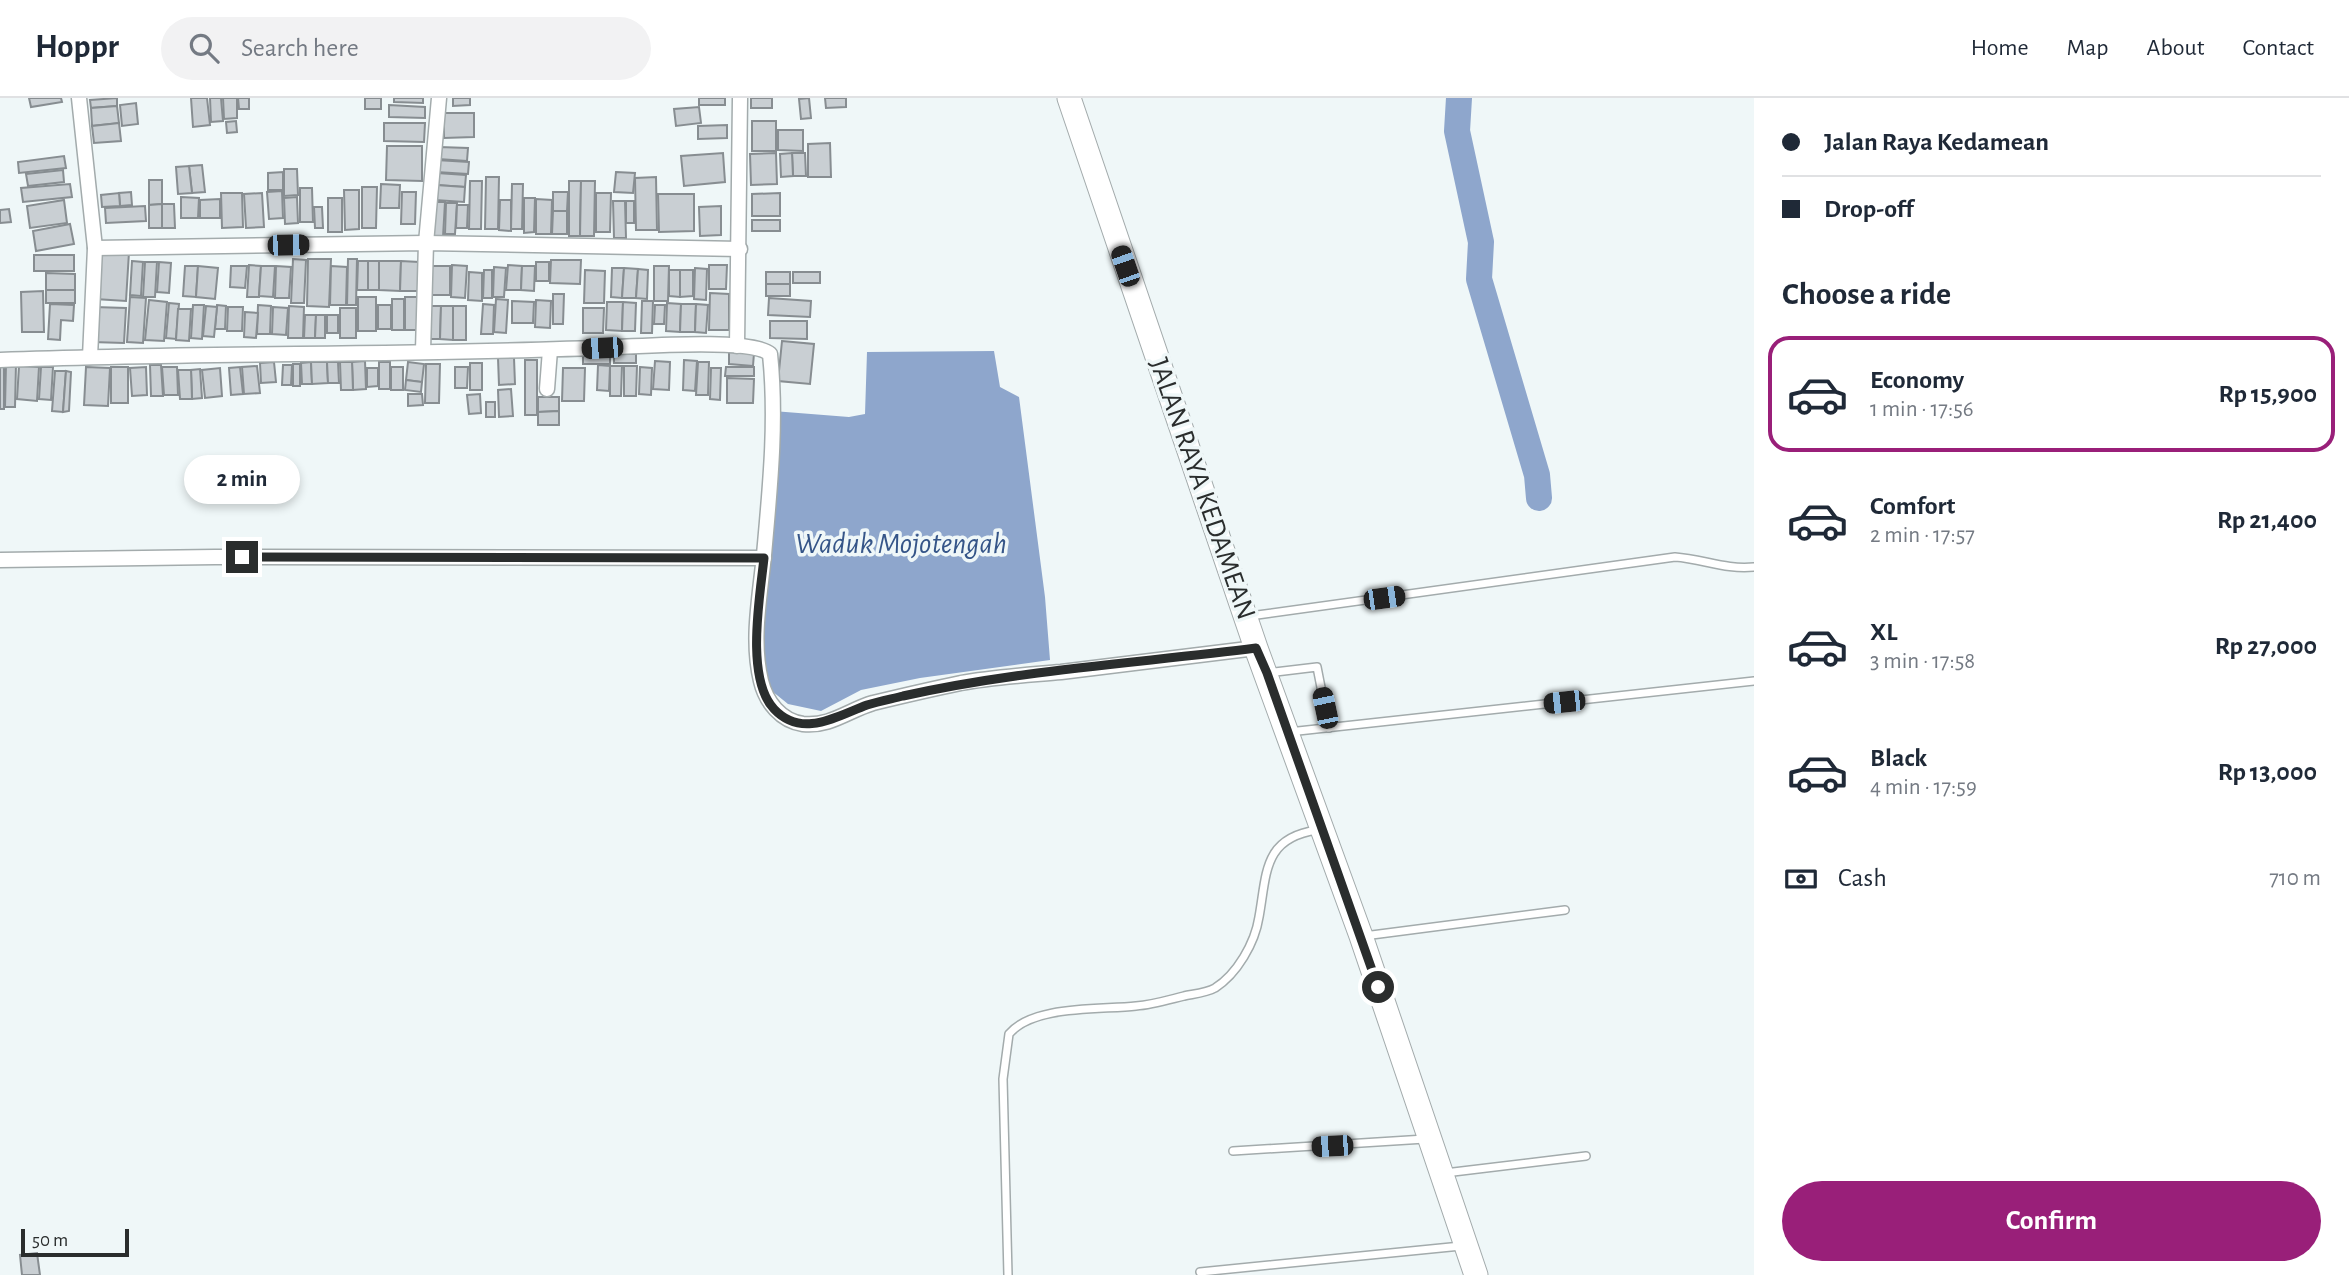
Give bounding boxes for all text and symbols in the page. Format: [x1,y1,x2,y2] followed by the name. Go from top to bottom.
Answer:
[161,17,651,80] search box
[185,29,223,67] icon: search
[35,31,119,64] text: Hoppr
[241,35,359,61] text: Search here
[1971,36,2029,60] text: Home
[2067,36,2109,60] text: Map
[2147,36,2204,60] text: About
[2242,36,2314,60] text: Contact
[1824,129,2049,155] text: Jalan Raya Kedamean
[1824,196,1913,222] text: Drop-off
[267,234,310,256] car
[1109,243,1142,289] car
[1782,278,1951,310] text: Choose a ride
[581,336,624,360] car
[1144,355,1260,623] street label: JALAN RAYA KEDAMEAN
[1786,363,1849,426] icon: car
[1870,367,1964,393] text: Economy
[2219,381,2317,407] text: Rp 15,900
[1870,398,1974,421] text: 1 min · 17:56
[184,456,300,504] callout: 2 min
[216,468,268,491] text: 2 min
[1786,489,1849,552] icon: car
[1870,493,1955,519] text: Comfort
[2217,507,2317,533] text: Rp 21,400
[1870,524,1975,547] text: 2 min · 17:57
[795,529,1007,559] water label: Waduk Mojotengah
[226,541,258,573] route end
[1362,585,1407,611] car
[1786,615,1849,678] icon: car
[1870,619,1897,645] text: XL
[2215,633,2317,659] text: Rp 27,000
[1870,650,1975,673] text: 3 min · 17:58
[1311,685,1340,731] car
[1543,689,1586,715] car
[1786,741,1849,804] icon: car
[1870,745,1927,771] text: Black
[2218,759,2317,785] text: Rp 13,000
[1870,776,1977,799] text: 4 min · 17:59
[1782,860,1820,898] icon: cash
[1838,865,1887,891] text: Cash
[2269,867,2321,890] text: 710 m
[1362,971,1394,1003] route start
[1311,1134,1354,1158] car
[1782,1181,2321,1261] button: Confirm
[21,1226,130,1258] scale bar
[32,1231,68,1250] text: 50 m

